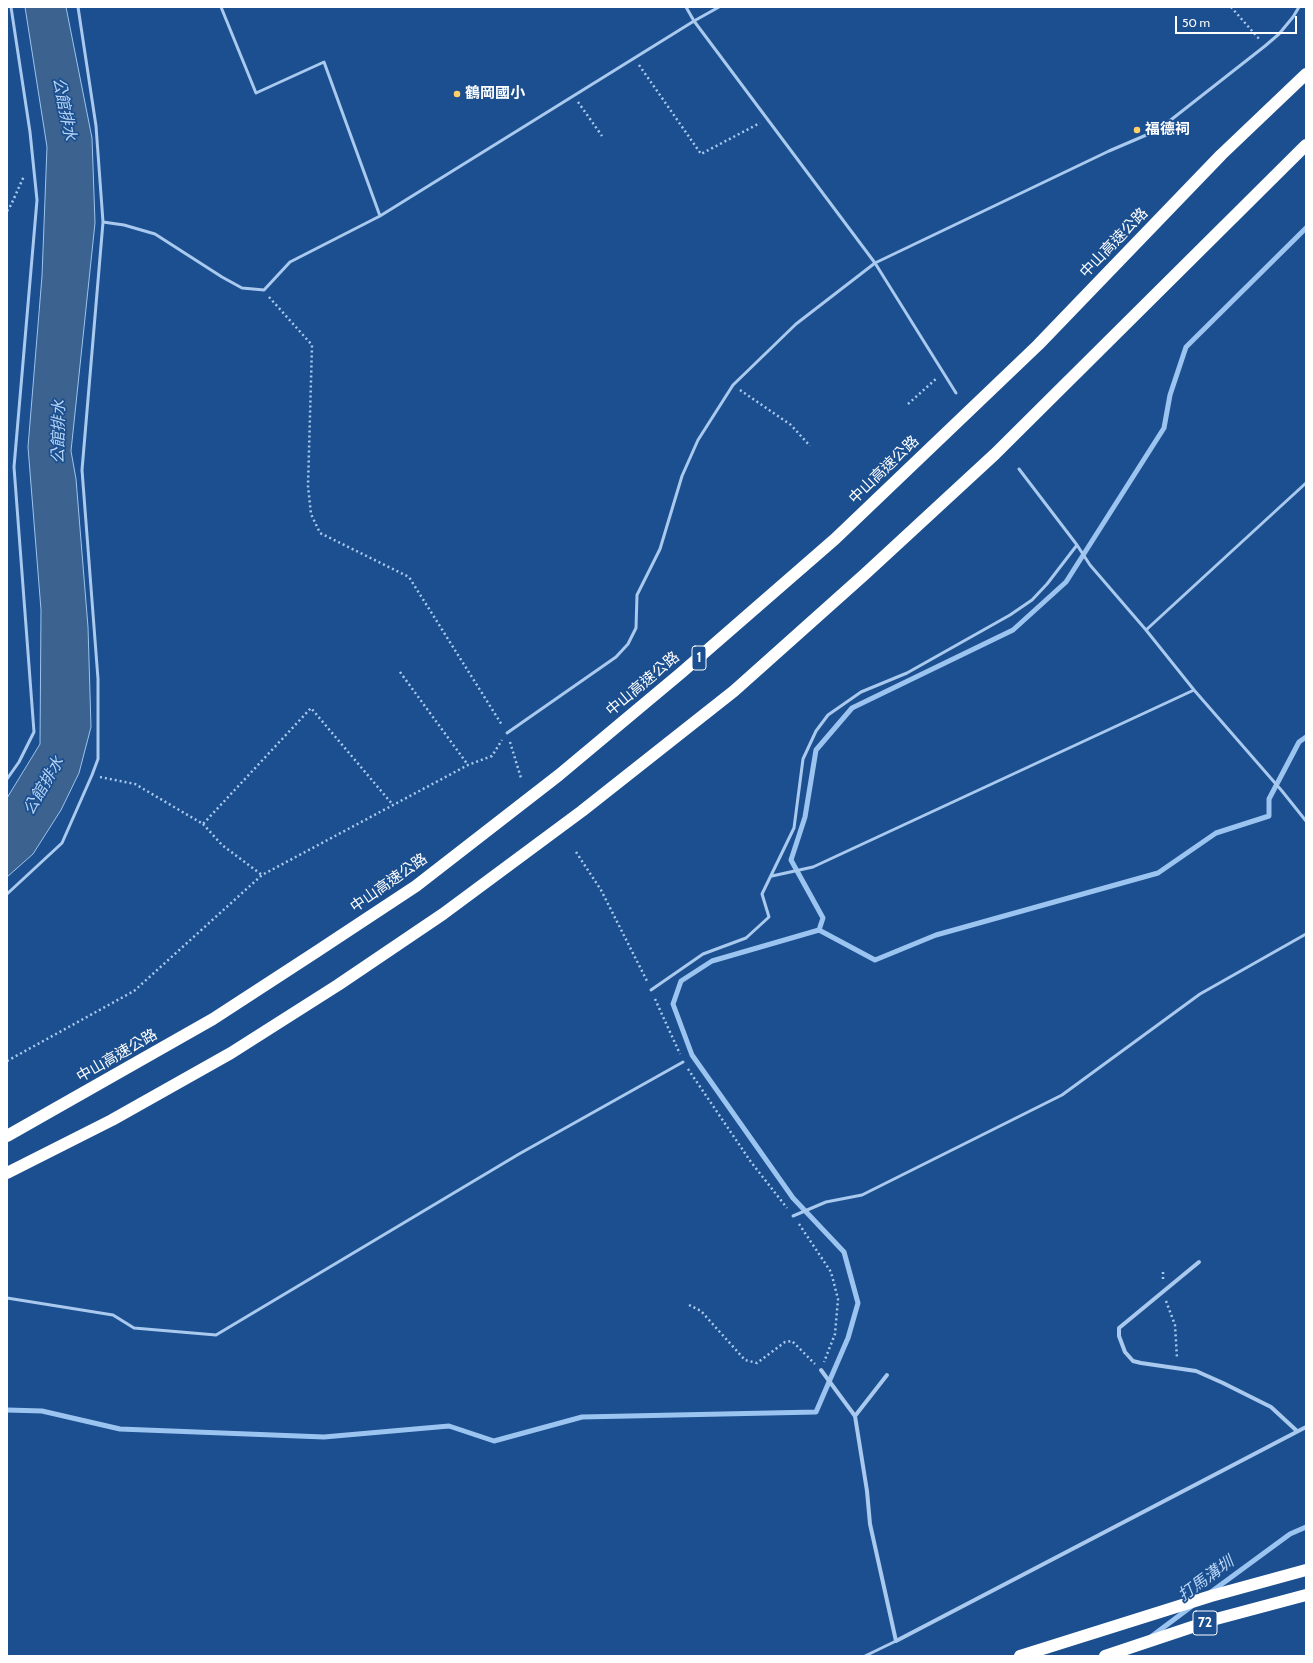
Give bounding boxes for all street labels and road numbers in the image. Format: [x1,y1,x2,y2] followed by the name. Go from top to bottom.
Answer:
[1076,204,1152,282] street label: 中山高速公路
[845,432,923,508] street label: 中山高速公路
[692,646,706,670] road number: 1
[603,648,683,720] street label: 中山高速公路
[347,850,431,916] street label: 中山高速公路
[74,1026,160,1086] street label: 中山高速公路
[1193,1611,1217,1635] road number: 72

